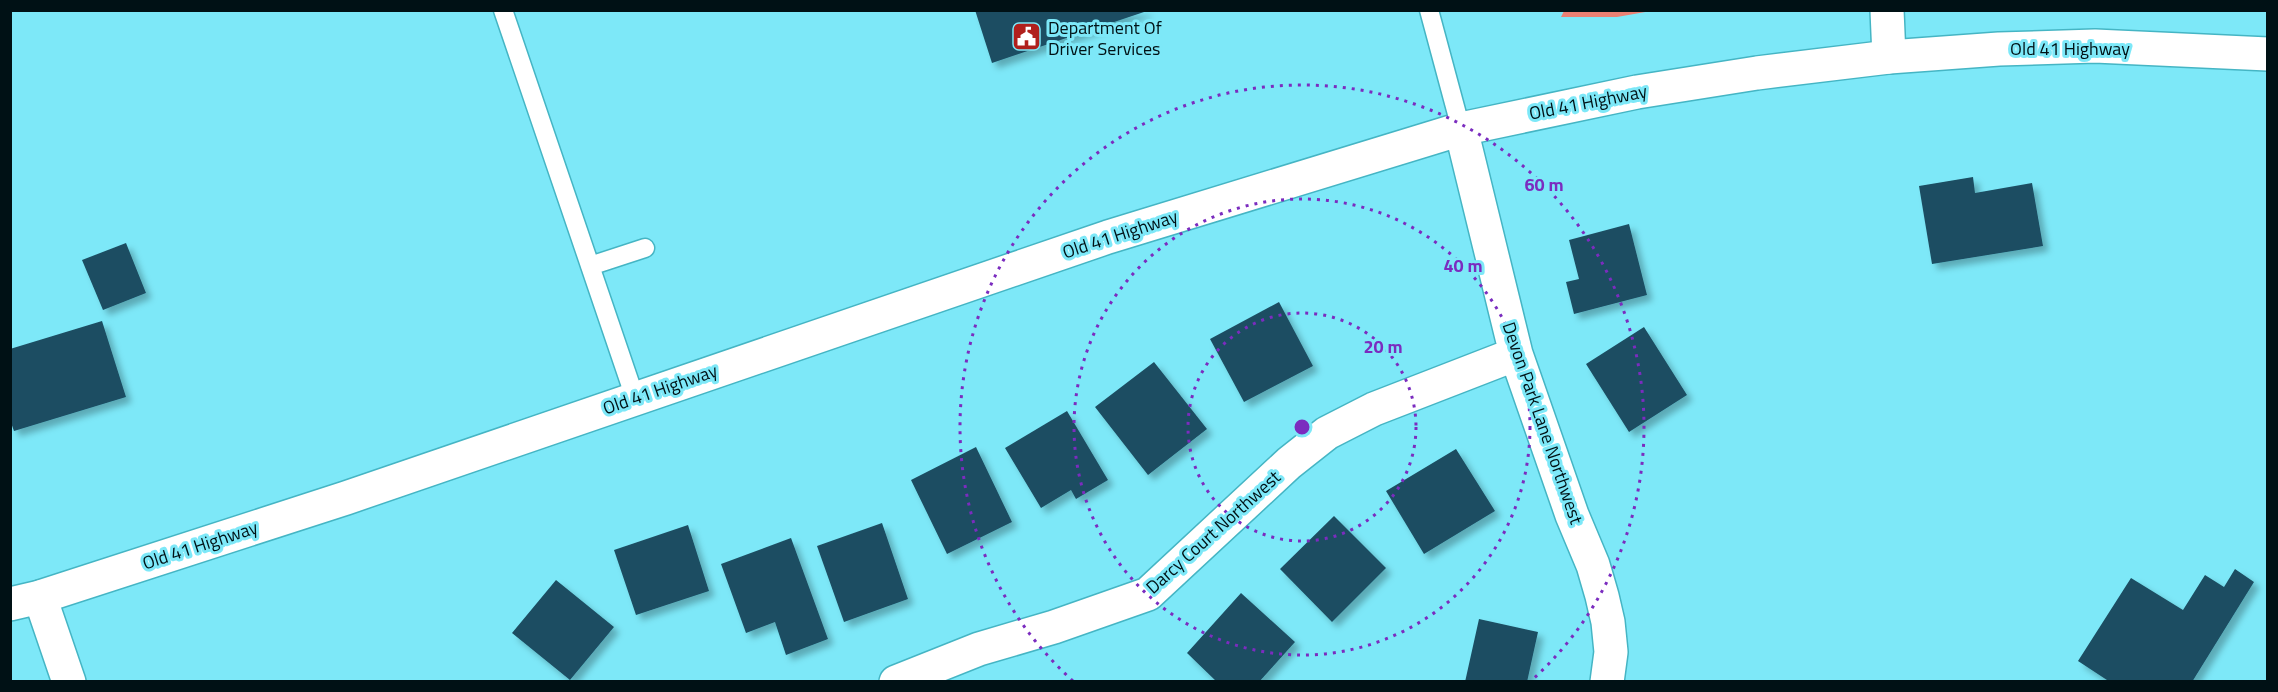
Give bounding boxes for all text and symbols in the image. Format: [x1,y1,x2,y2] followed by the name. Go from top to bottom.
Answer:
[1048,14,1162,62] place label: Department Of Driver Services
[1011,21,1043,53] public building icon: Department Of Driver Services
[2010,35,2130,62] street label: Old 41 Highway
[1527,77,1650,127] street label: Old 41 Highway
[1524,171,1564,198] text: 60 m
[1059,203,1181,265] street label: Old 41 Highway
[1443,252,1483,279] text: 40 m
[1496,318,1591,528] street label: Devon Park Lane Northwest
[1363,333,1403,360] text: 20 m
[599,357,721,421] street label: Old 41 Highway
[1292,417,1312,437] centre of rings
[1140,463,1287,600] street label: Darcy Court Northwest
[139,514,261,576] street label: Old 41 Highway

